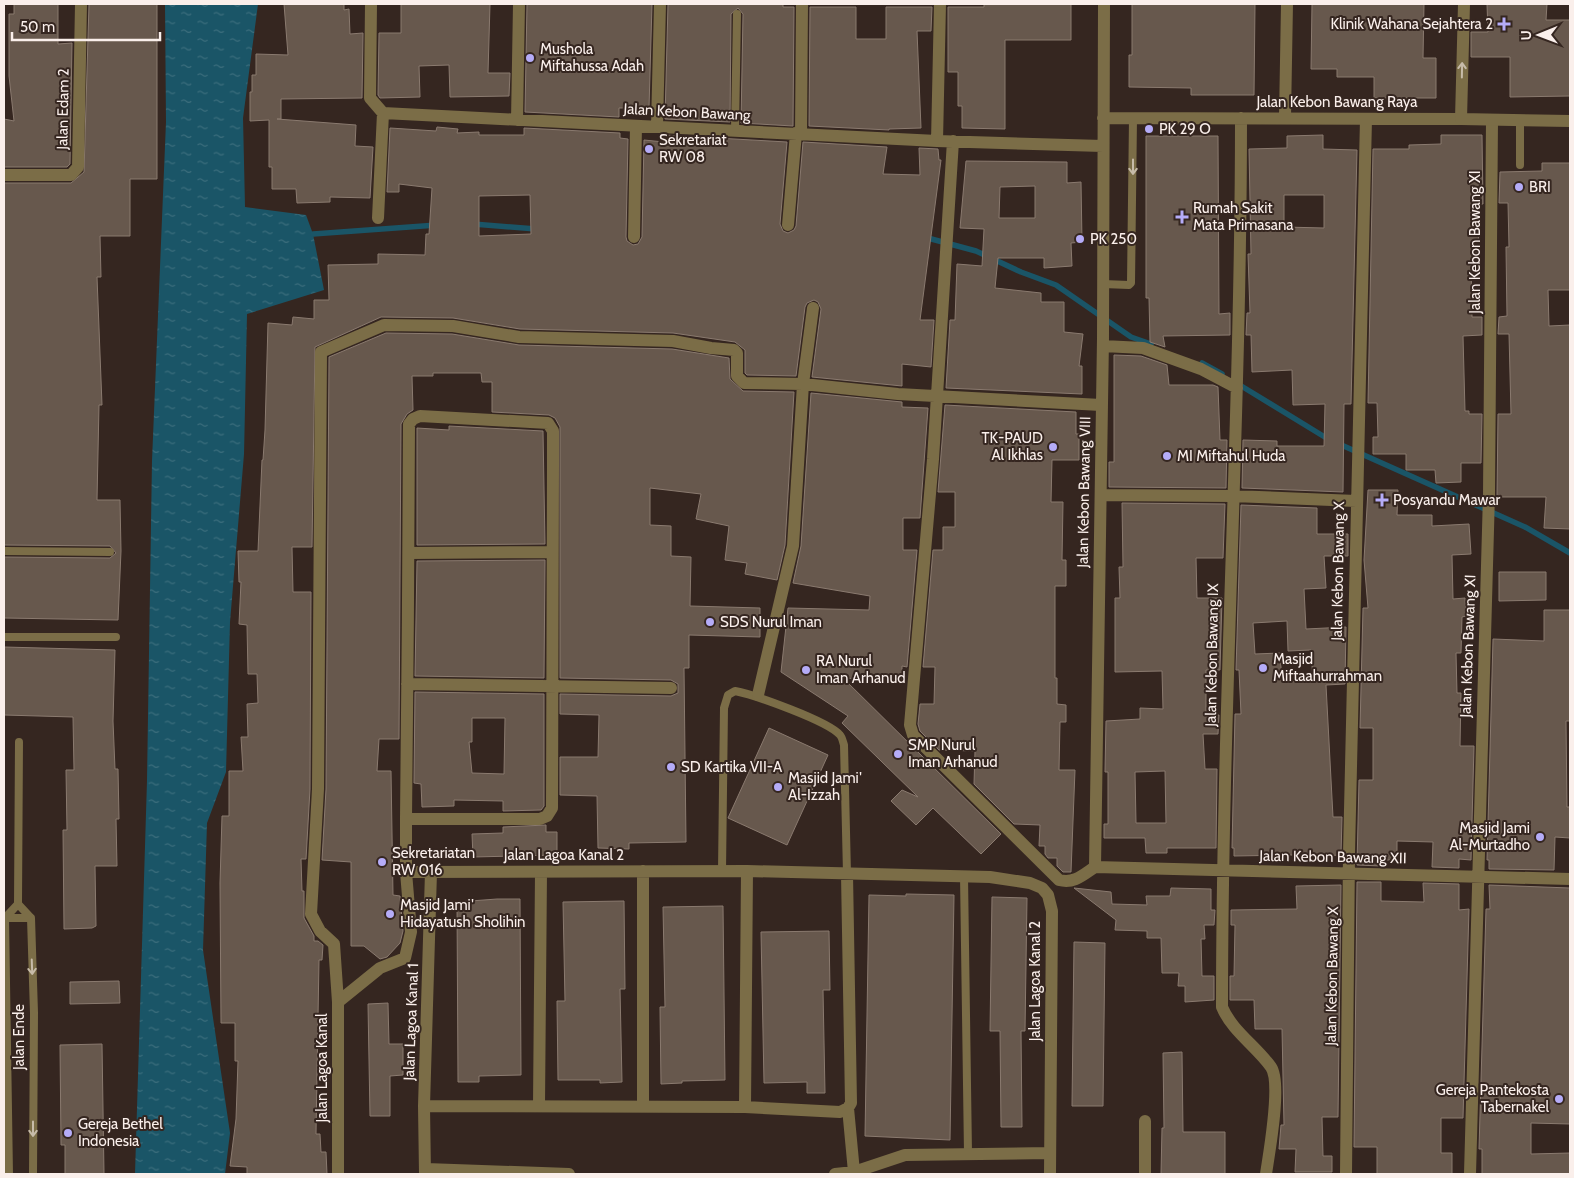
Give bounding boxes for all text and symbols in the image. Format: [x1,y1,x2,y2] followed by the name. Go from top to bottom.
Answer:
[12,10,160,42] scale bar
[1514,10,1564,60] north arrow
[1330,15,1493,33] place label: Klinik Wahana Sejahtera 2
[1497,17,1511,31] marker: Klinik Wahana Sejahtera 2
[20,18,55,36] text: 50 m
[1517,30,1535,40] text: U
[540,40,644,75] place label: Mushola Miftahussa Adah
[524,52,536,64] marker: Mushola Miftahussa Adah
[1457,62,1467,78] one-way arrow
[53,68,73,151] street label: Jalan Edam 2
[1255,93,1418,111] street label: Jalan Kebon Bawang Raya
[622,100,752,124] street label: Jalan Kebon Bawang
[1159,120,1211,138] place label: PK 29 O
[1143,123,1155,135] marker: PK 29 O
[659,131,727,166] place label: Sekretariat RW 08
[643,143,655,155] marker: Sekretariat RW 08
[1128,158,1138,174] one-way arrow
[1466,170,1484,315] street label: Jalan Kebon Bawang XI
[1529,178,1551,196] place label: BRI
[1513,181,1525,193] marker: BRI
[1193,199,1294,234] place label: Rumah Sakit Mata Primasana
[1175,210,1189,224] marker: Rumah Sakit Mata Primasana
[1090,230,1137,248] place label: PK 250
[1074,233,1086,245] marker: PK 250
[1074,416,1094,569] street label: Jalan Kebon Bawang VIII
[982,429,1043,464] place label: TK-PAUD Al Ikhlas
[1047,441,1059,453] marker: TK-PAUD Al Ikhlas
[1177,447,1286,465] place label: MI Miftahul Huda
[1161,450,1173,462] marker: MI Miftahul Huda
[1393,491,1501,509] place label: Posyandu Mawar
[1375,493,1389,507] marker: Posyandu Mawar
[1328,501,1348,642] street label: Jalan Kebon Bawang X
[1456,574,1479,719] street label: Jalan Kebon Bawang XI
[1202,583,1222,728] street label: Jalan Kebon Bawang IX
[720,613,822,631] place label: SDS Nurul Iman
[704,616,716,628] marker: SDS Nurul Iman
[1273,650,1382,685] place label: Masjid Miftaahurrahman
[816,652,906,687] place label: RA Nurul Iman Arhanud
[1257,662,1269,674] marker: Masjid Miftaahurrahman
[800,664,812,676] marker: RA Nurul Iman Arhanud
[908,736,998,771] place label: SMP Nurul Iman Arhanud
[892,748,904,760] marker: SMP Nurul Iman Arhanud
[681,758,783,776] place label: SD Kartika VII-A
[665,761,677,773] marker: SD Kartika VII-A
[788,769,862,804] place label: Masjid Jami' Al-Izzah
[772,781,784,793] marker: Masjid Jami' Al-Izzah
[1449,819,1530,854] place label: Masjid Jami Al-Murtadho
[1534,831,1546,843] marker: Masjid Jami Al-Murtadho
[392,844,475,879] place label: Sekretariatan RW 016
[503,846,624,864] street label: Jalan Lagoa Kanal 2
[1258,847,1407,867] street label: Jalan Kebon Bawang XII
[376,856,388,868] marker: Sekretariatan RW 016
[400,896,526,931] place label: Masjid Jami' Hidayatush Sholihin
[1322,906,1342,1047] street label: Jalan Kebon Bawang X
[384,908,396,920] marker: Masjid Jami' Hidayatush Sholihin
[1026,921,1044,1042] street label: Jalan Lagoa Kanal 2
[27,958,37,974] one-way arrow
[400,963,422,1082] street label: Jalan Lagoa Kanal 1
[10,1004,28,1071] street label: Jalan Ende
[313,1013,331,1124] street label: Jalan Lagoa Kanal
[1436,1081,1550,1116] place label: Gereja Pantekosta Tabernakel
[1553,1093,1565,1105] marker: Gereja Pantekosta Tabernakel
[78,1115,163,1150] place label: Gereja Bethel Indonesia
[28,1120,38,1137] one-way arrow
[62,1127,74,1139] marker: Gereja Bethel Indonesia

